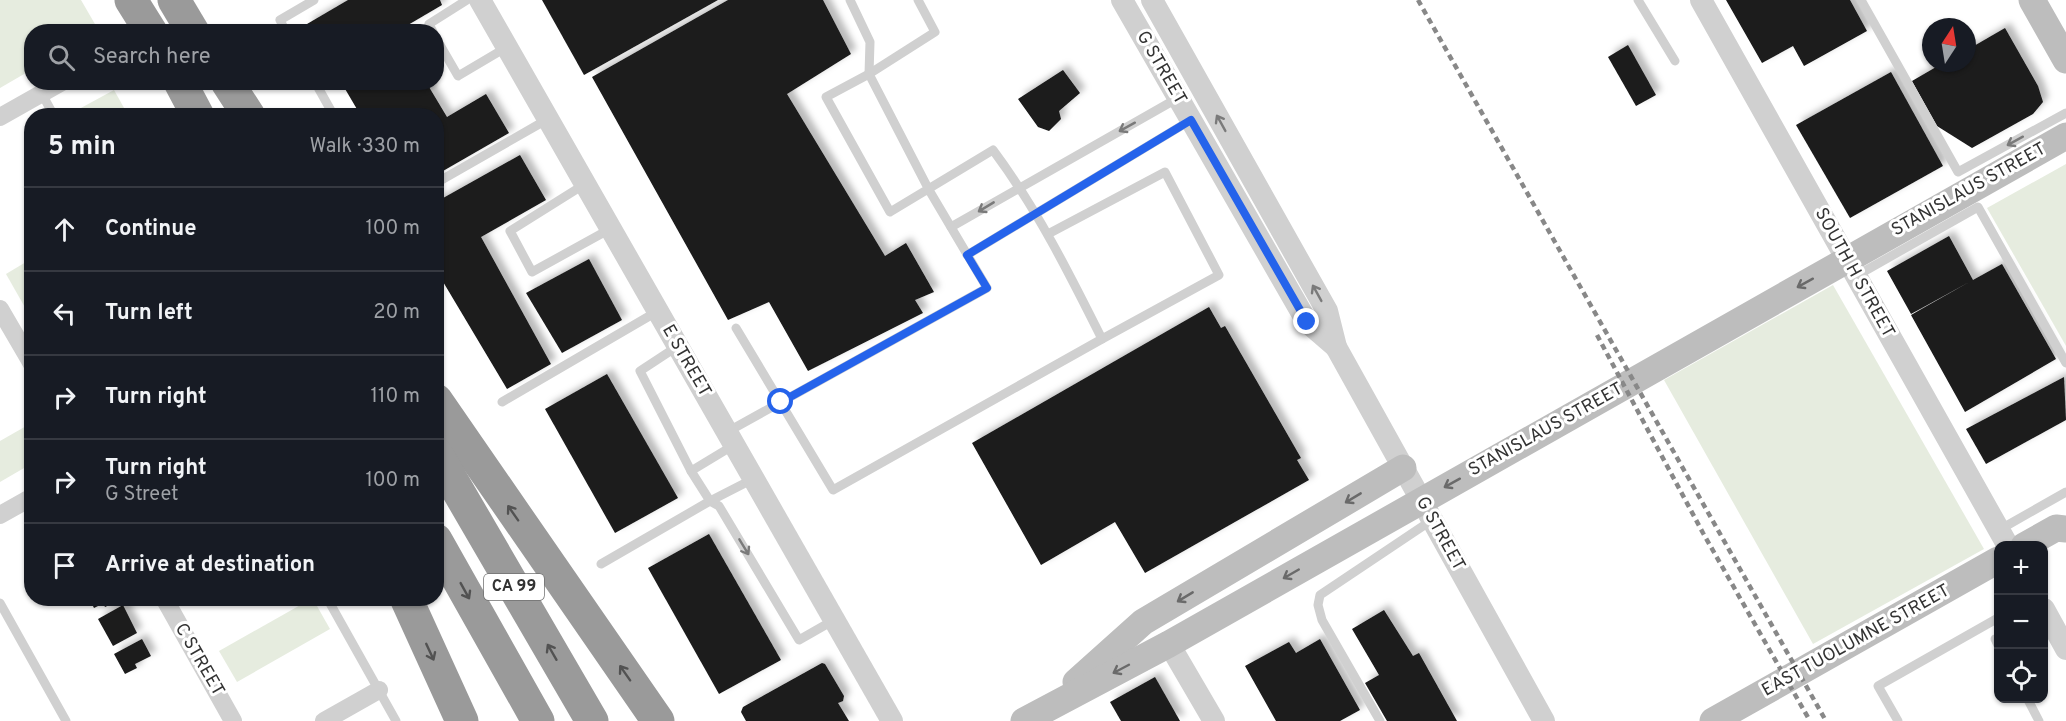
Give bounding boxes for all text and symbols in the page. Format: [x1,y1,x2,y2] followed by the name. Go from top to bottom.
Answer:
[1922,18,1976,72] north arrow
[24,24,444,90] search box
[1131,27,1191,109] street label: G STREET
[45,41,78,74] icon: search
[93,44,211,71] text: Search here
[1215,115,1227,132] one-way arrow
[1119,121,1136,133] one-way arrow
[48,131,116,164] text: 5 min
[310,134,420,160] text: Walk · 330 m
[2007,135,2024,147] one-way arrow
[1888,138,2050,242] street label: STANISLAUS STREET
[978,201,995,213] one-way arrow
[1809,204,1899,342] street label: SOUTH H STREET
[48,213,81,246] icon: ahead
[105,216,196,243] text: Continue
[365,216,420,242] text: 100 m
[1796,278,1814,289] one-way arrow
[1311,285,1323,302] one-way arrow
[48,297,81,330] icon: left
[105,300,193,327] text: Turn left
[373,300,420,326] text: 20 m
[1293,308,1319,334] route end
[656,321,716,401] street label: E STREET
[1465,378,1627,482] street label: STANISLAUS STREET
[48,381,81,414] icon: right
[105,384,207,411] text: Turn right
[371,384,420,410] text: 110 m
[767,388,793,414] route start
[105,455,207,482] text: Turn right
[48,465,81,498] icon: right
[365,468,420,494] text: 100 m
[1444,477,1461,489] one-way arrow
[105,482,179,508] text: G Street
[1345,492,1362,504] one-way arrow
[1410,493,1470,575] street label: G STREET
[507,505,519,521] one-way arrow
[738,538,750,555] one-way arrow
[1994,541,2048,703] map controls
[1994,541,2048,595] button: +
[48,549,81,582] icon: arrive
[105,552,315,579] text: Arrive at destination
[1283,568,1300,580] one-way arrow
[484,574,544,600] road number: CA 99
[1758,580,1954,702] street label: EAST TUOLUMNE STREET
[459,582,471,599] one-way arrow
[1177,592,1194,604] one-way arrow
[1994,595,2048,649] button: −
[169,619,229,701] street label: C STREET
[424,642,436,660] one-way arrow
[546,644,558,661] one-way arrow
[1994,649,2048,703] button: locate
[1113,663,1130,675] one-way arrow
[619,665,631,681] one-way arrow

